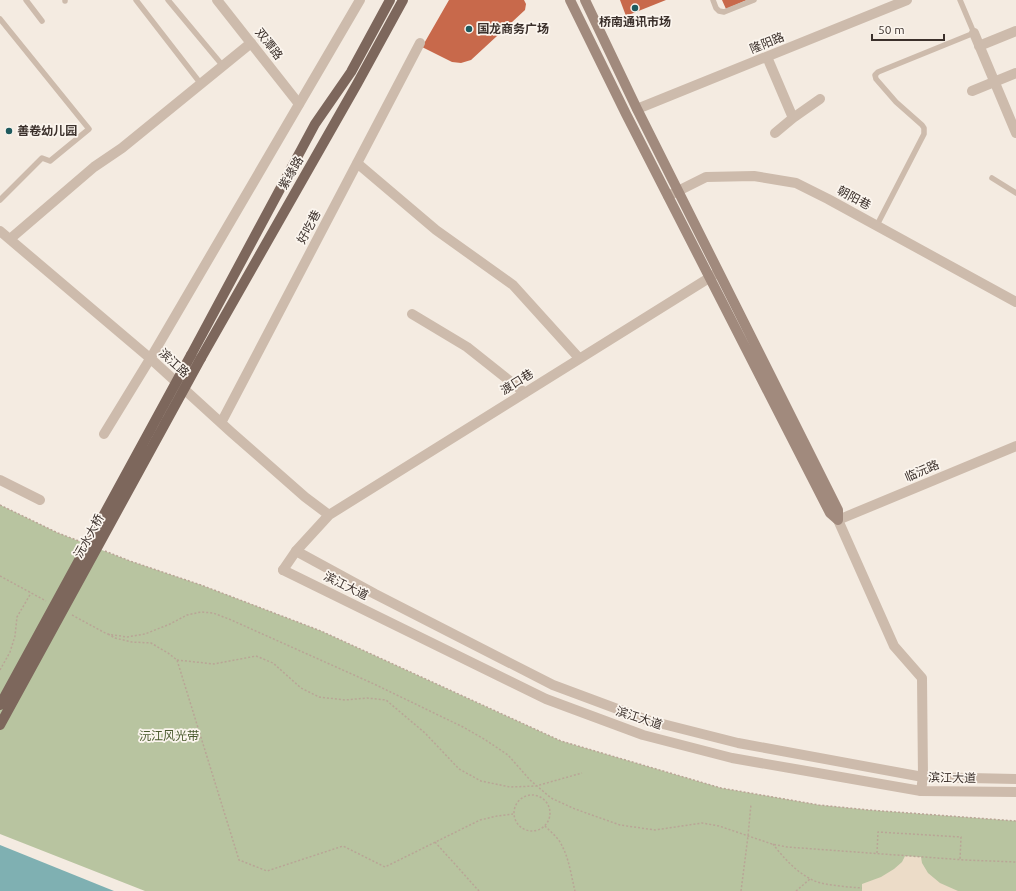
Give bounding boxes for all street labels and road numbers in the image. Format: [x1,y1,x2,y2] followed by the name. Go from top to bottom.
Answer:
[253,26,286,62] street label: 双潭路
[748,30,786,55] street label: 隆阳路
[276,154,305,192] street label: 紫缘路
[835,183,873,212] street label: 朝阳巷
[294,208,323,246] street label: 好吃巷
[157,346,192,380] street label: 滨江路
[498,367,535,397] street label: 渡口巷
[903,458,941,484] street label: 临沅路
[71,512,106,560] street label: 沅水大桥
[322,569,371,602] street label: 滨江大道
[614,704,664,731] street label: 滨江大道
[928,771,976,784] street label: 滨江大道

